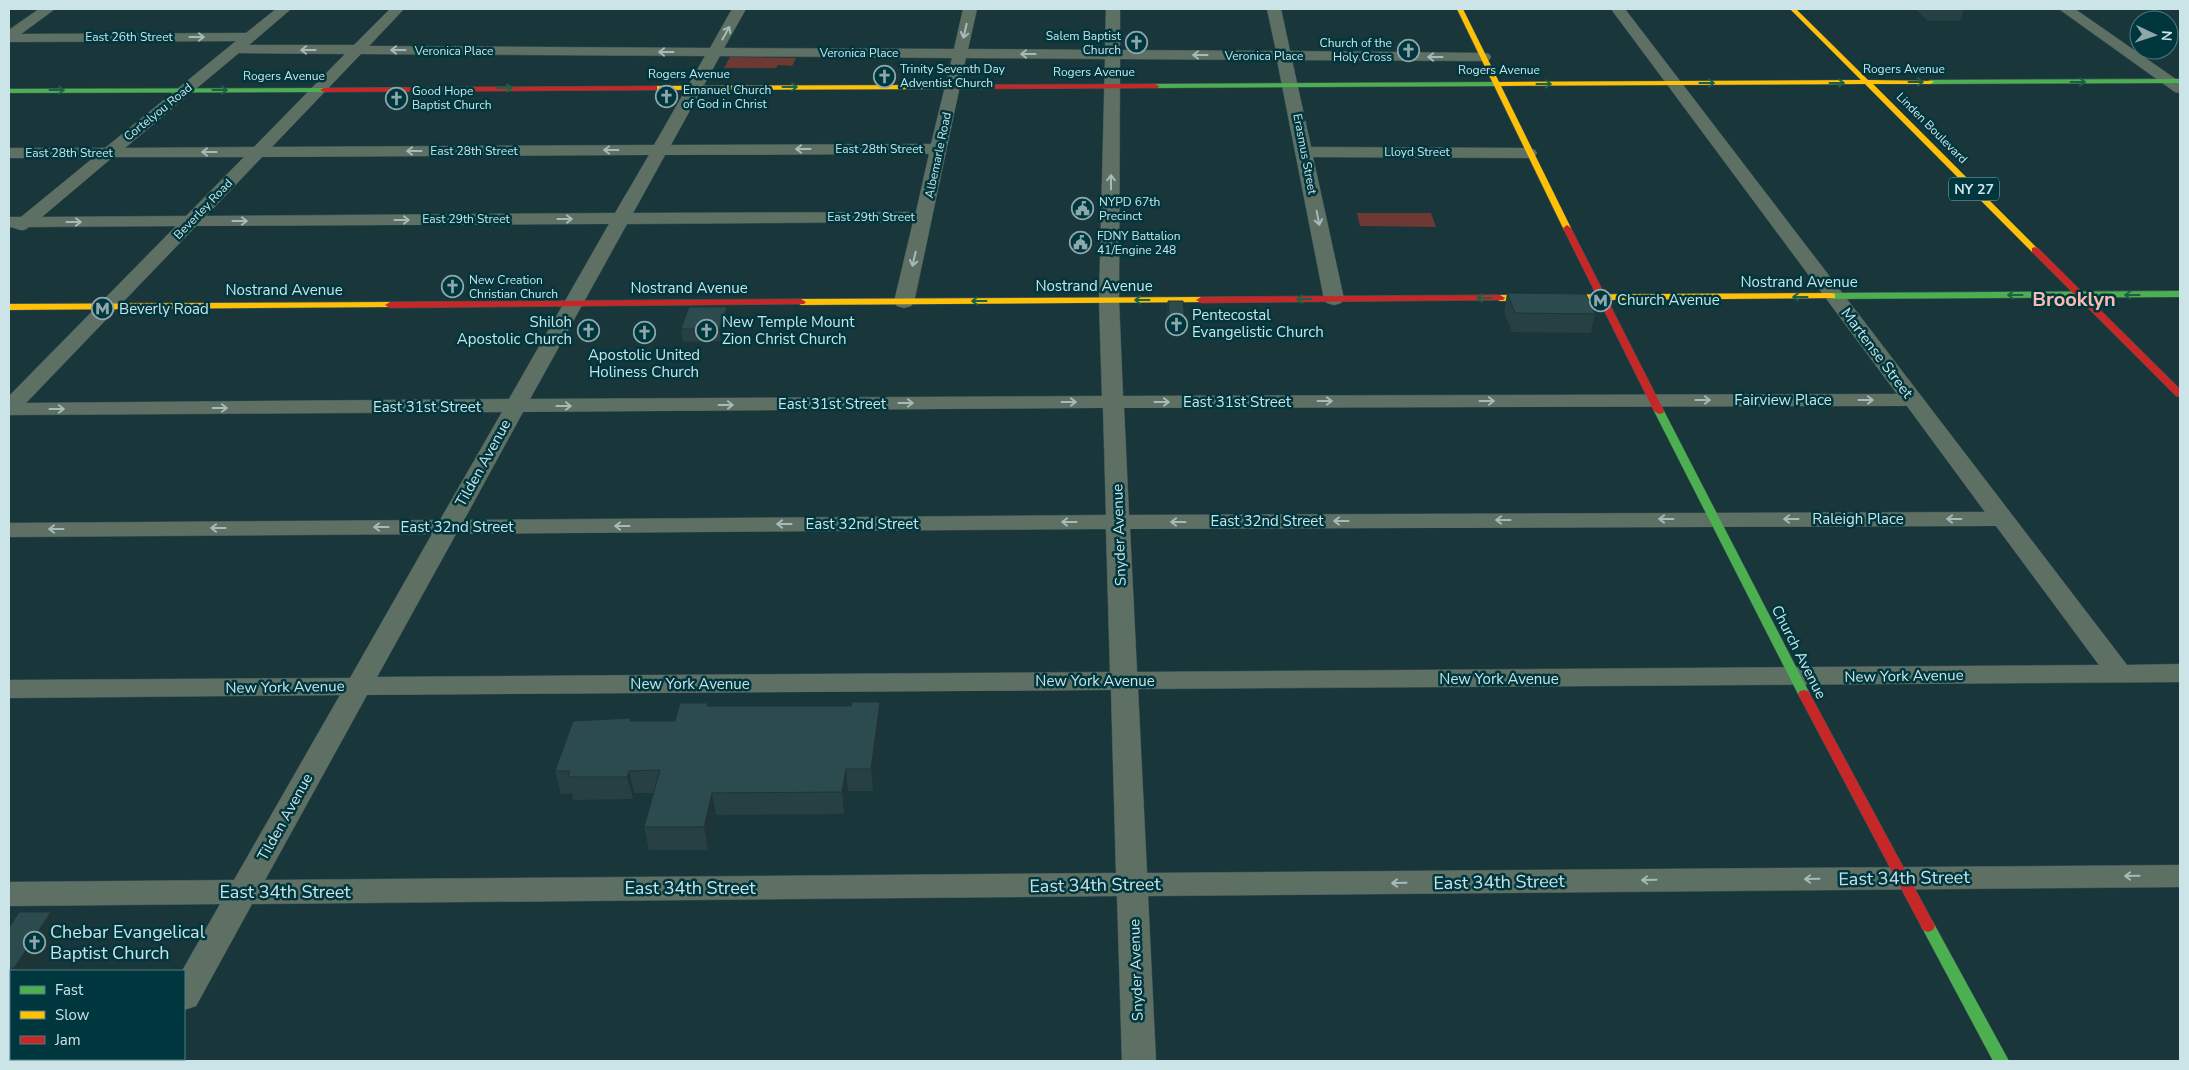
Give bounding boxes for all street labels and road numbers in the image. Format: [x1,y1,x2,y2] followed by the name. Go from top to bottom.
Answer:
[85,29,174,45] street label: East 26th Street
[414,43,493,59] street label: Veronica Place
[819,45,898,61] street label: Veronica Place
[1224,48,1303,64] street label: Veronica Place
[1863,61,1945,77] street label: Rogers Avenue
[1458,62,1540,78] street label: Rogers Avenue
[1053,64,1135,80] street label: Rogers Avenue
[648,66,730,82] street label: Rogers Avenue
[243,68,325,84] street label: Rogers Avenue
[121,80,195,144] street label: Cortelyou Road
[1893,89,1971,167] street label: Linden Boulevard
[921,111,955,199] street label: Albemarle Road
[1289,112,1321,197] street label: Erasmus Street
[835,141,924,157] street label: East 28th Street
[430,143,519,159] street label: East 28th Street
[1384,144,1451,160] street label: Lloyd Street
[25,145,114,161] street label: East 28th Street
[170,175,236,243] street label: Beverley Road
[1949,178,1999,200] road number: NY 27
[827,209,916,225] street label: East 29th Street
[422,211,511,227] street label: East 29th Street
[1740,272,1858,292] street label: Nostrand Avenue
[1035,276,1153,296] street label: Nostrand Avenue
[630,278,748,298] street label: Nostrand Avenue
[225,280,343,300] street label: Nostrand Avenue
[1836,304,1918,403] street label: Martense Street
[1734,390,1832,410] street label: Fairview Place
[1183,392,1292,412] street label: East 31st Street
[778,394,887,414] street label: East 31st Street
[373,397,482,417] street label: East 31st Street
[451,416,515,510] street label: Tilden Avenue
[1107,484,1131,586] street label: Snyder Avenue
[1812,509,1904,529] street label: Raleigh Place
[1211,511,1324,531] street label: East 32nd Street
[806,514,919,534] street label: East 32nd Street
[401,517,514,537] street label: East 32nd Street
[1767,602,1831,702] street label: Church Avenue
[1844,665,1964,687] street label: New York Avenue
[1439,669,1559,689] street label: New York Avenue
[1035,671,1155,691] street label: New York Avenue
[630,674,750,694] street label: New York Avenue
[225,676,345,698] street label: New York Avenue
[253,770,317,864] street label: Tilden Avenue
[1838,865,1971,891] street label: East 34th Street
[1433,869,1566,895] street label: East 34th Street
[1029,872,1162,898] street label: East 34th Street
[624,876,756,900] street label: East 34th Street
[219,880,351,904] street label: East 34th Street
[1124,919,1148,1021] street label: Snyder Avenue

